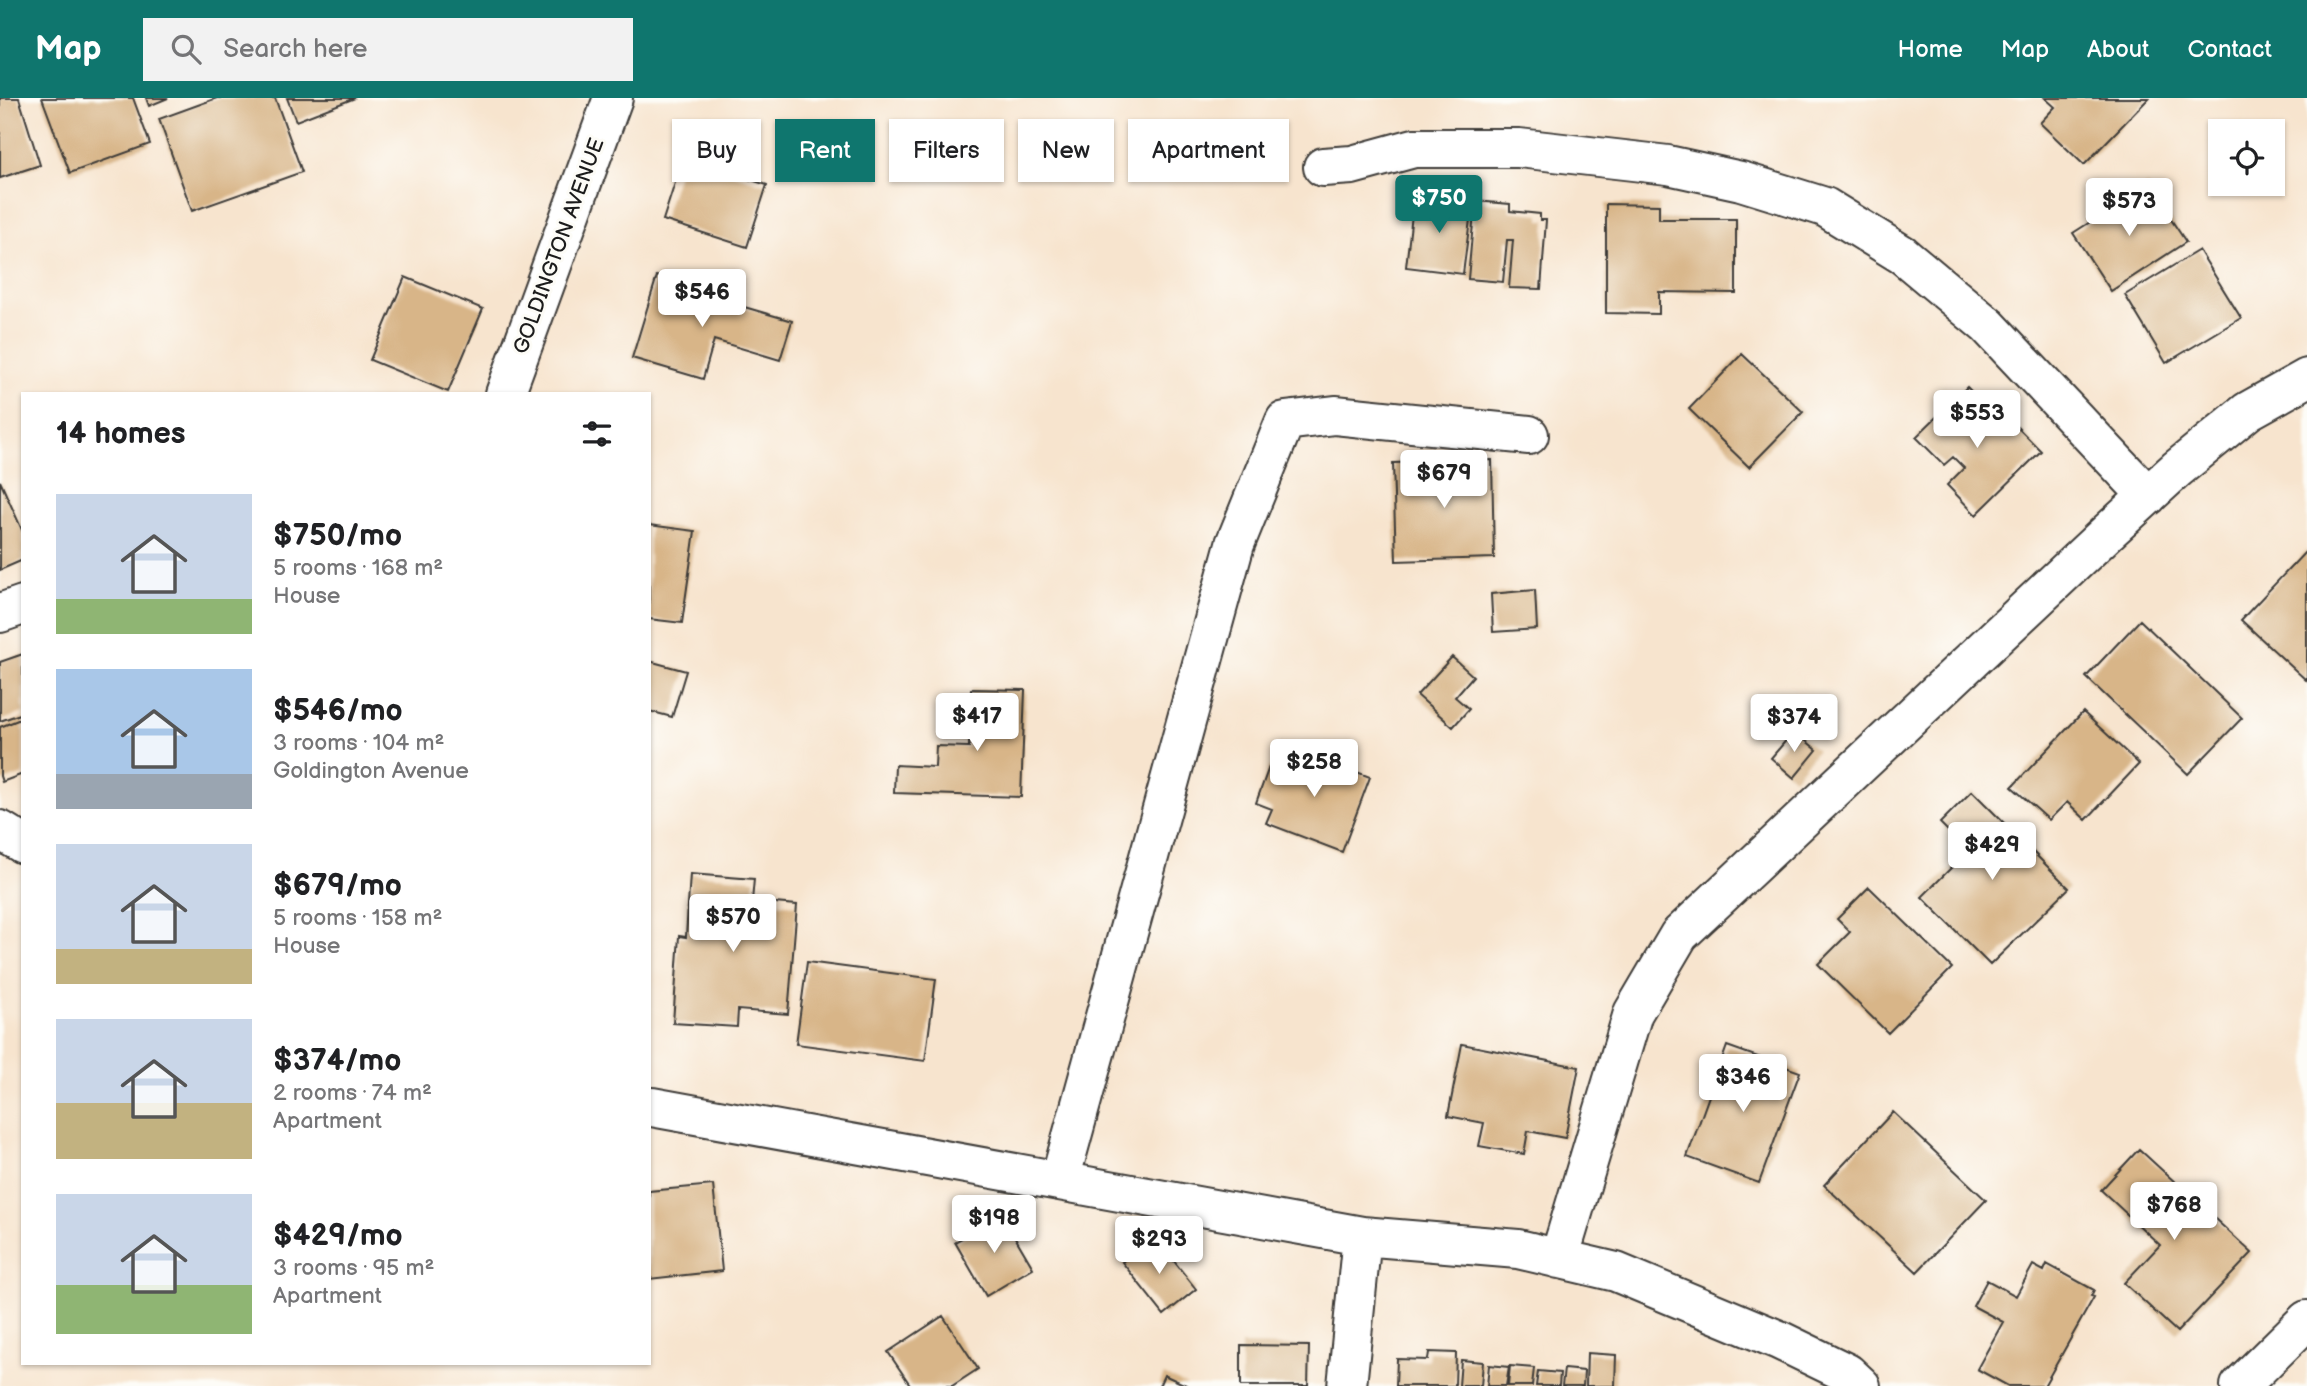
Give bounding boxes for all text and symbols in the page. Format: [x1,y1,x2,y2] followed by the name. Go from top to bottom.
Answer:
[143,18,633,81] search box
[35,29,101,69] text: Map
[167,30,205,68] icon: search
[223,34,367,65] text: Search here
[1898,35,1963,64] text: Home
[2001,35,2049,64] text: Map
[2087,35,2149,64] text: About
[2187,35,2272,64] text: Contact
[672,119,761,182] chip: Buy
[775,119,875,182] chip: Rent
[889,119,1004,182] chip: Filters
[1018,119,1114,182] chip: New
[1128,119,1289,182] chip: Apartment
[2208,119,2285,196] map controls
[2208,119,2285,196] button: locate
[508,135,610,357] street label: GOLDINGTON AVENUE
[1398,176,1480,235] pin: $750
[2088,178,2170,238] pin: $573
[1411,184,1467,212] text: $750
[2102,187,2156,215] text: $573
[661,270,743,329] pin: $546
[674,278,730,306] text: $546
[1936,390,2018,450] pin: $553
[1949,399,2005,427] text: $553
[578,415,616,453] icon: filters
[56,416,185,452] text: 14 homes
[1403,450,1485,510] pin: $679
[1416,459,1472,487] text: $679
[273,518,402,554] text: $750/mo
[112,522,196,606] icon: home
[273,554,443,582] text: 5 rooms · 168 m²
[273,582,340,610] text: House
[273,693,403,729] text: $546/mo
[936,694,1018,753] pin: $417
[1753,694,1835,754] pin: $374
[112,697,196,781] icon: home
[952,702,1002,730] text: $417
[1767,703,1821,731] text: $374
[273,729,444,757] text: 3 rooms · 104 m²
[1273,740,1355,799] pin: $258
[1286,748,1342,776] text: $258
[273,757,469,785] text: Goldington Avenue
[1951,822,2033,882] pin: $429
[1964,831,2020,859] text: $429
[273,868,402,904] text: $679/mo
[112,872,196,956] icon: home
[692,894,774,954] pin: $570
[705,903,761,931] text: $570
[273,904,442,932] text: 5 rooms · 158 m²
[273,932,340,960] text: House
[273,1043,401,1079] text: $374/mo
[112,1047,196,1131] icon: home
[1702,1054,1784,1114] pin: $346
[1715,1063,1771,1091] text: $346
[273,1079,432,1107] text: 2 rooms · 74 m²
[273,1107,382,1135] text: Apartment
[2133,1182,2215,1242] pin: $768
[2146,1191,2202,1219] text: $768
[953,1196,1035,1255] pin: $198
[968,1204,1020,1232] text: $198
[1118,1216,1200,1276] pin: $293
[273,1218,403,1254] text: $429/mo
[112,1222,196,1306] icon: home
[1131,1225,1187,1253] text: $293
[273,1254,434,1282] text: 3 rooms · 95 m²
[273,1282,382,1310] text: Apartment

